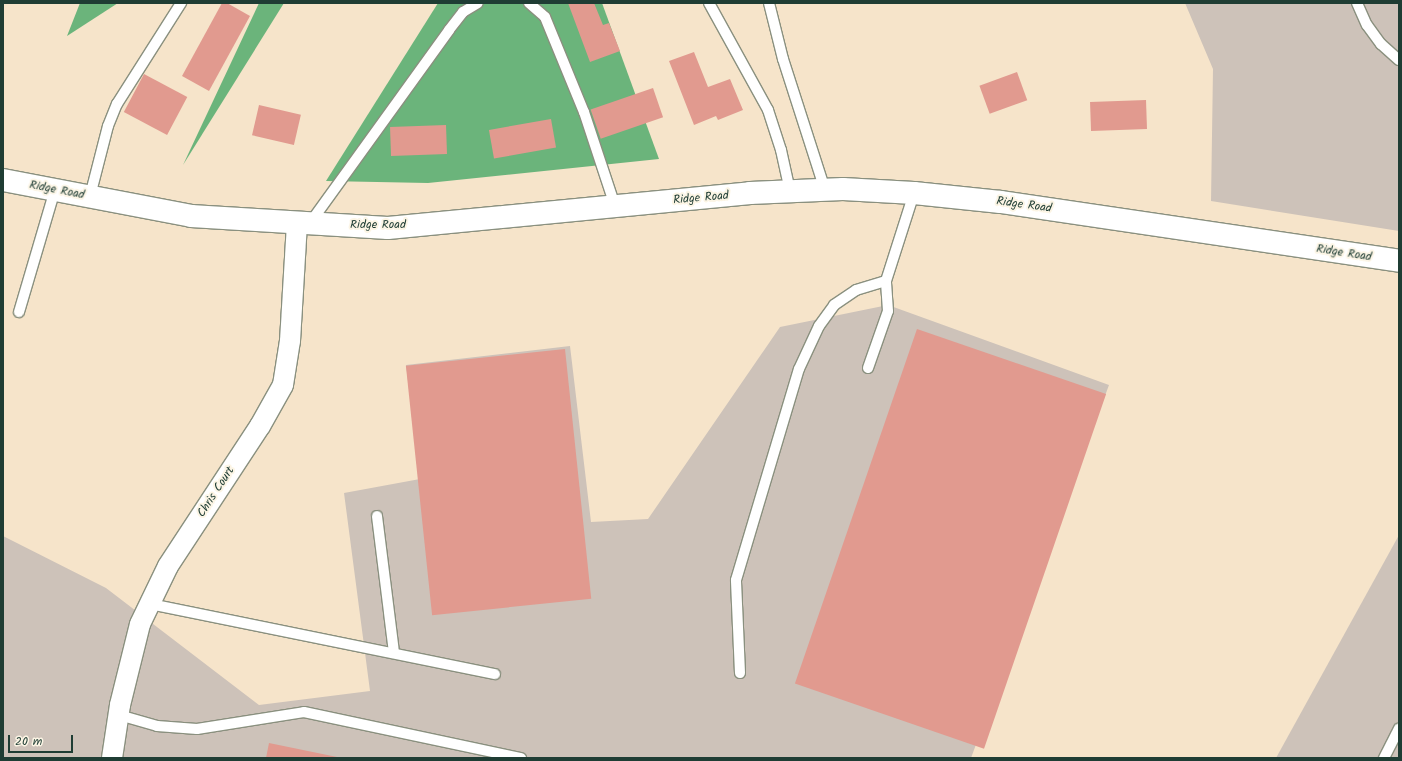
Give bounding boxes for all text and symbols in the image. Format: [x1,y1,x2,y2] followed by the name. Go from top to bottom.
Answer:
[28,178,86,202] street label: Ridge Road
[673,188,729,208] street label: Ridge Road
[995,194,1053,216] street label: Ridge Road
[350,218,406,232] street label: Ridge Road
[1315,242,1373,264] street label: Ridge Road
[194,464,238,520] street label: Chris Court
[10,727,75,753] scale bar
[15,732,42,751] text: 20 m

